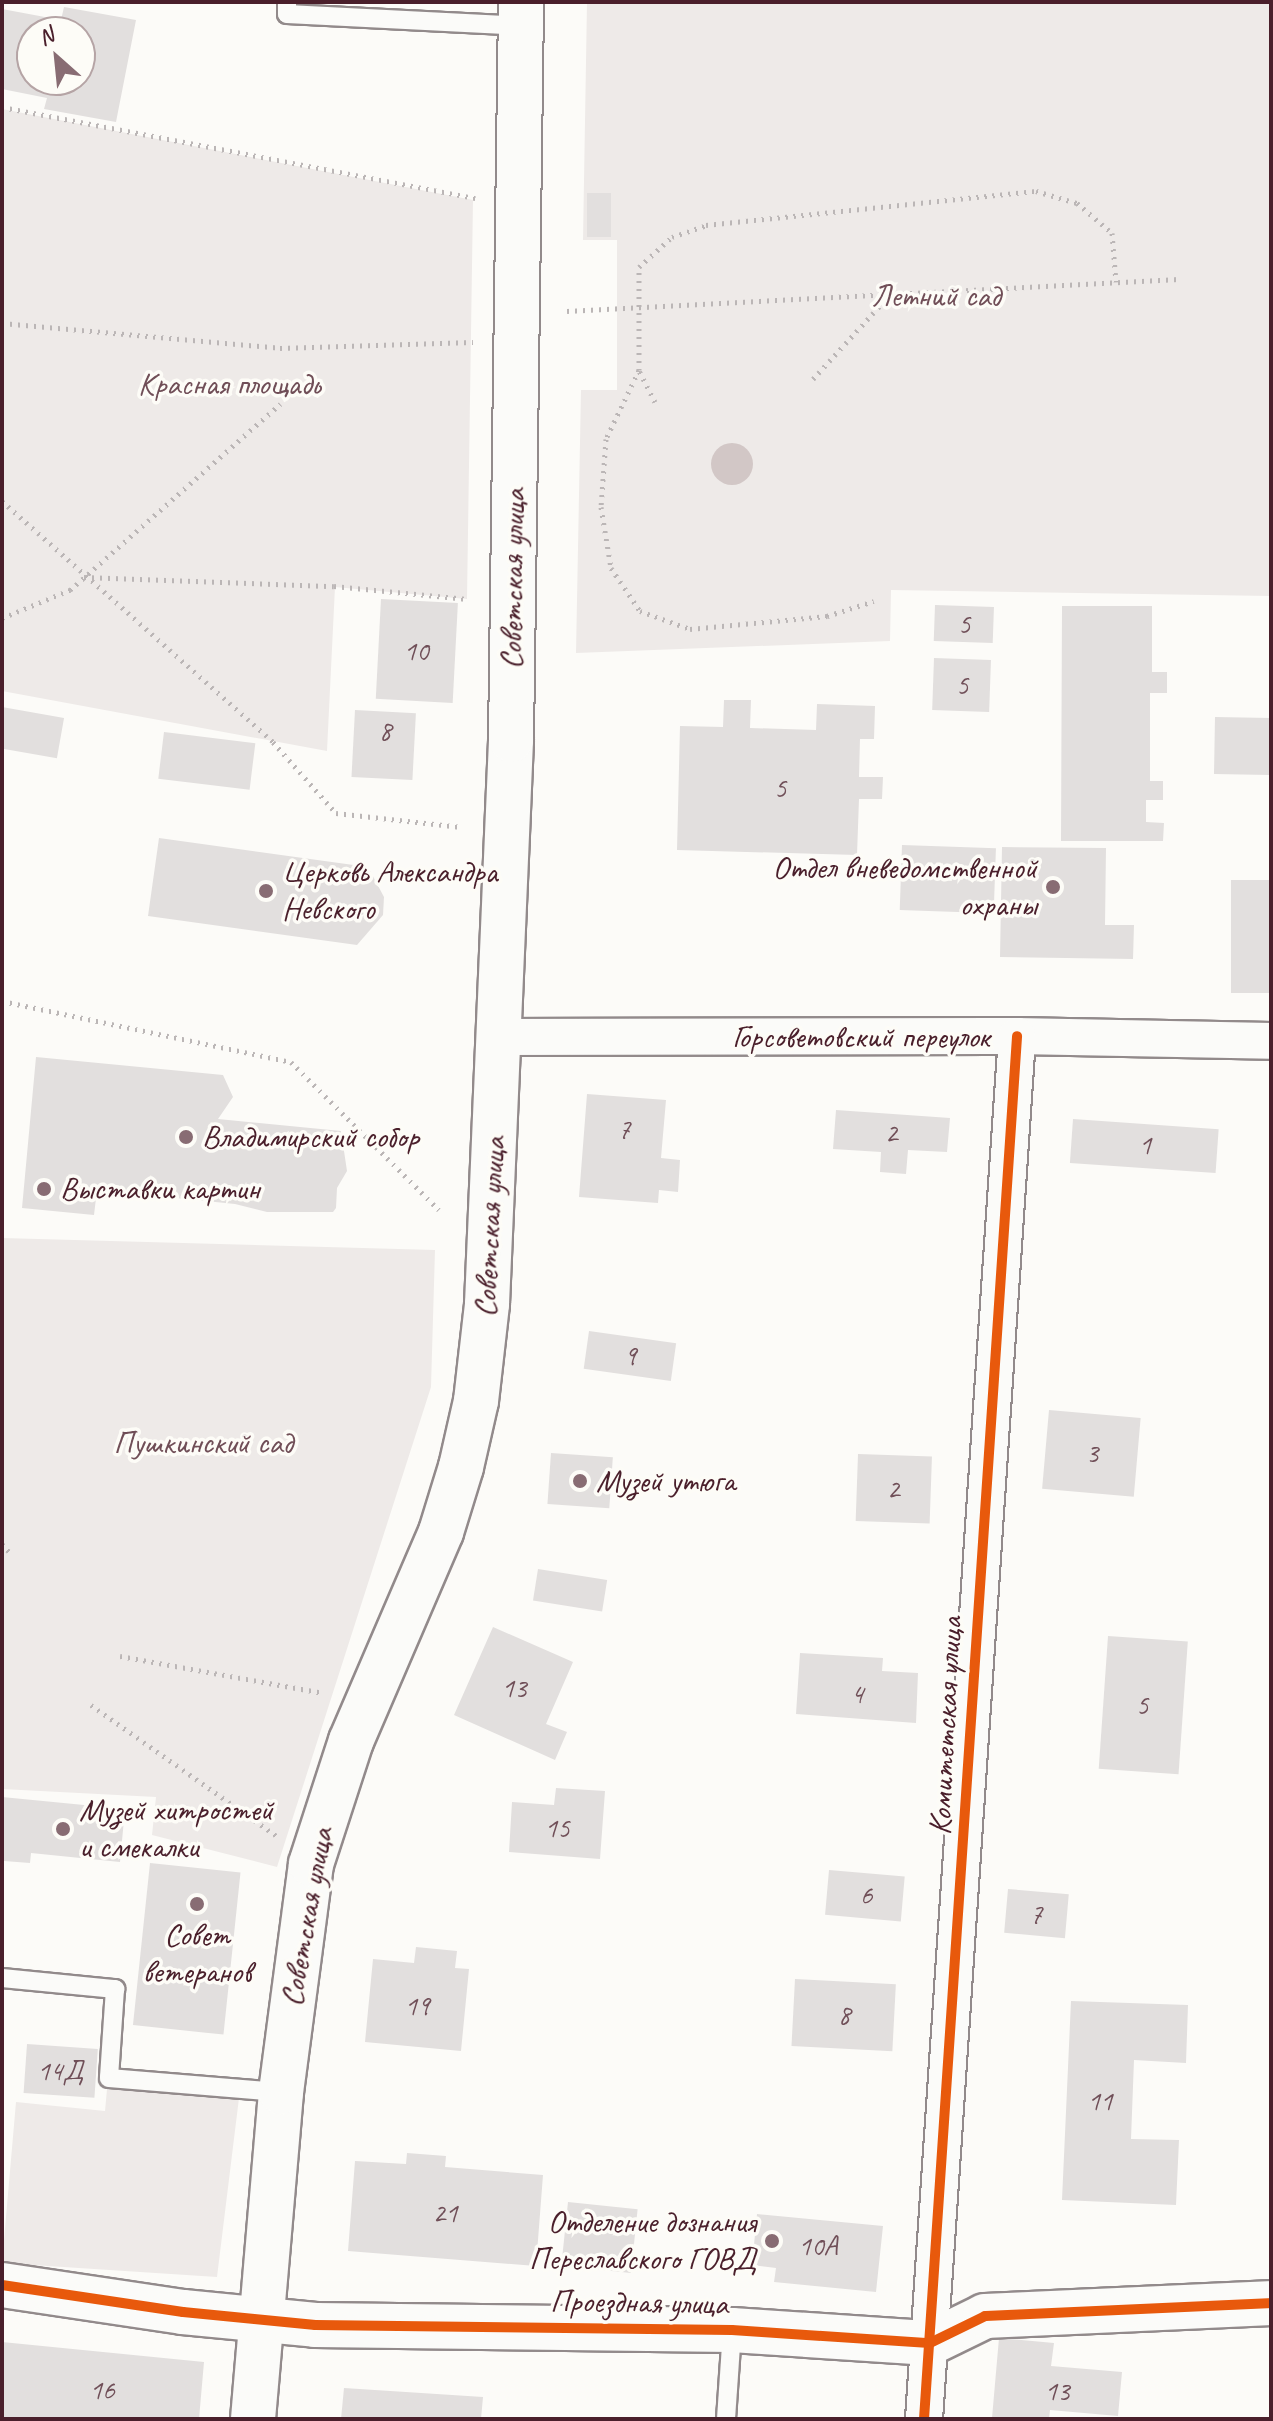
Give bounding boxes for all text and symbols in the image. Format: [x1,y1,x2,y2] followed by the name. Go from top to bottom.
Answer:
[16,16,96,96] north arrow
[34,21,58,52] text: N
[871,277,1001,315] park label: Летний сад
[138,365,320,403] park label: Красная площадь
[492,487,534,671] street label: Советская улица
[958,607,970,641] house number: 5
[403,634,429,668] house number: 10
[956,668,968,702] house number: 5
[379,714,391,748] house number: 8
[774,771,786,805] house number: 5
[772,850,1037,925] place label: Отдел вневедомственной охраны
[282,854,499,929] place label: Церковь Александра Невского
[1044,878,1062,896] marker: Отдел вневедомственной охраны
[257,882,275,900] marker: Церковь Александра Невского
[732,1018,990,1056] street label: Горсоветовский переулок
[618,1112,630,1146] house number: 7
[885,1116,897,1150] house number: 2
[202,1118,419,1156] place label: Владимирский собор
[177,1128,195,1146] marker: Владимирский собор
[1139,1128,1151,1162] house number: 1
[466,1134,514,1320] street label: Советская улица
[60,1170,265,1208] place label: Выставки картин
[35,1180,53,1198] marker: Выставки картин
[624,1339,636,1373] house number: 9
[113,1424,293,1462] park label: Пушкинский сад
[1086,1436,1098,1470] house number: 3
[596,1462,735,1500] place label: Музей утюга
[571,1472,589,1490] marker: Музей утюга
[887,1472,899,1506] house number: 2
[921,1615,971,1837] street label: Комитетская улица
[501,1671,527,1705] house number: 13
[851,1677,863,1711] house number: 4
[1136,1688,1148,1722] house number: 5
[79,1792,273,1867] place label: Музей хитростей и смекалки
[544,1811,570,1845] house number: 15
[54,1820,72,1838] marker: Музей хитростей и смекалки
[272,1823,342,2011] street label: Советская улица
[860,1878,872,1912] house number: 6
[188,1895,206,1913] marker: Совет ветеранов
[1030,1897,1042,1931] house number: 7
[143,1917,251,1992] place label: Совет ветеранов
[404,1989,430,2023] house number: 19
[838,1998,850,2032] house number: 8
[37,2054,83,2088] house number: 14Д
[1087,2084,1113,2118] house number: 11
[432,2196,458,2230] house number: 21
[529,2204,756,2279] place label: Отделение дознания Переславского ГОВД
[798,2229,838,2263] house number: 10А
[763,2232,781,2250] marker: Отделение дознания Переславского ГОВД
[548,2282,730,2324] street label: Проездная улица
[89,2373,115,2407] house number: 16
[1044,2374,1070,2408] house number: 13

